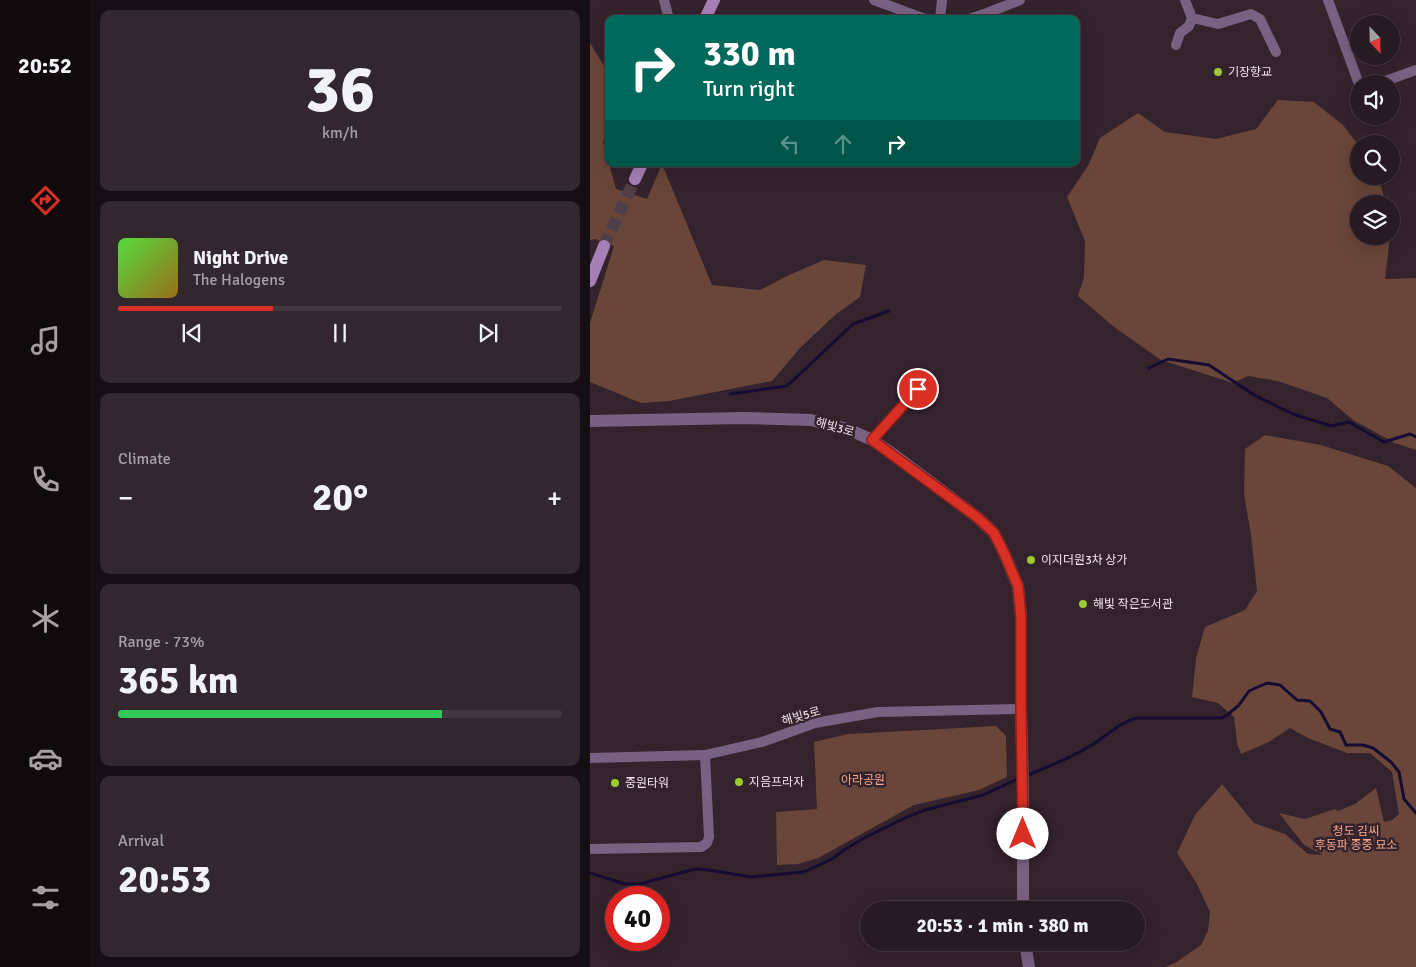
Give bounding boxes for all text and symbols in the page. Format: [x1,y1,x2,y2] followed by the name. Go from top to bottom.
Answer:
[1350,15,1400,65] north arrow
[1350,15,1400,245] map controls
[703,32,796,75] text: 330 m
[620,35,685,100] icon: right
[305,50,375,130] text: 36
[18,52,72,79] text: 20:52
[1228,65,1272,80] place label: 기장향교
[1212,66,1224,78] marker: 기장향교
[703,75,795,102] text: Turn right
[1350,75,1400,125] button: sound
[322,123,358,143] text: km/h
[776,130,804,158] icon: left
[829,130,857,158] icon: ahead
[882,130,910,158] icon: right
[1350,135,1400,185] button: search
[28,183,63,218] icon: directions
[1350,195,1400,245] button: layers
[193,246,288,270] text: Night Drive
[193,270,285,290] text: The Halogens
[178,319,206,347] icon: previous
[326,319,354,347] icon: pause
[474,319,502,347] icon: next
[28,323,63,358] icon: music
[897,368,939,410] pin
[904,375,932,403] icon: arrive
[814,415,856,440] street label: 해빛3로
[118,449,171,469] text: Climate
[28,462,63,497] icon: phone
[312,474,368,521] text: 20°
[118,481,133,515] text: −
[547,481,562,515] text: +
[1041,553,1127,568] place label: 이지더원3차 상가
[1025,554,1037,566] marker: 이지더원3차 상가
[1093,597,1173,612] place label: 해빛 작은도서관
[1077,598,1089,610] marker: 해빛 작은도서관
[28,601,63,636] icon: climate
[118,632,204,652] text: Range · 73%
[118,657,239,704] text: 365 km
[780,704,822,729] street label: 해빛5로
[28,741,63,776] icon: car
[841,773,885,788] park label: 아라공원
[749,775,804,790] place label: 지음프라자
[625,776,669,791] place label: 중원타워
[733,776,745,788] marker: 지음프라자
[609,777,621,789] marker: 중원타워
[996,807,1048,859] position arrow
[1315,824,1397,853] park label: 청도 김씨 후동파 종중 묘소
[118,831,164,851] text: Arrival
[118,856,211,903] text: 20:53
[28,880,63,915] icon: filters
[605,886,670,951] speed limit sign: 40
[916,914,1089,938] text: 20:53 · 1 min · 380 m

